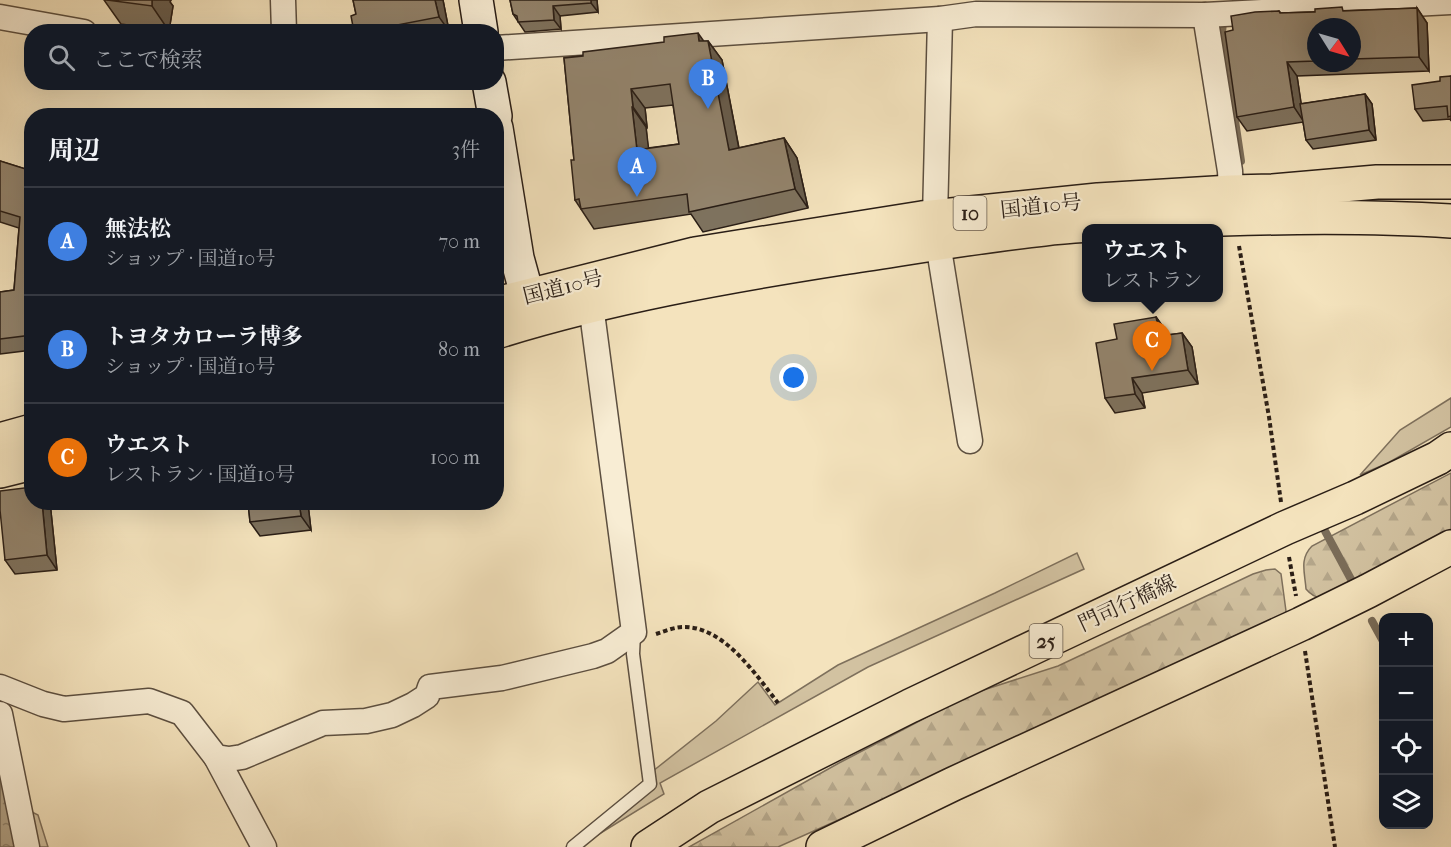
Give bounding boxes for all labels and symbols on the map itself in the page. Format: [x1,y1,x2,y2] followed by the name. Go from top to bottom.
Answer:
[1307,18,1361,72] north arrow
[688,60,728,109] pin: B
[618,148,656,197] pin: A
[999,190,1083,222] street label: 国道10号
[954,196,986,230] road number: 10
[520,265,606,309] street label: 国道10号
[1132,322,1172,371] pin: C
[779,363,808,392] your location
[1074,570,1180,636] street label: 門司行橋線
[1030,624,1062,658] road number: 25

